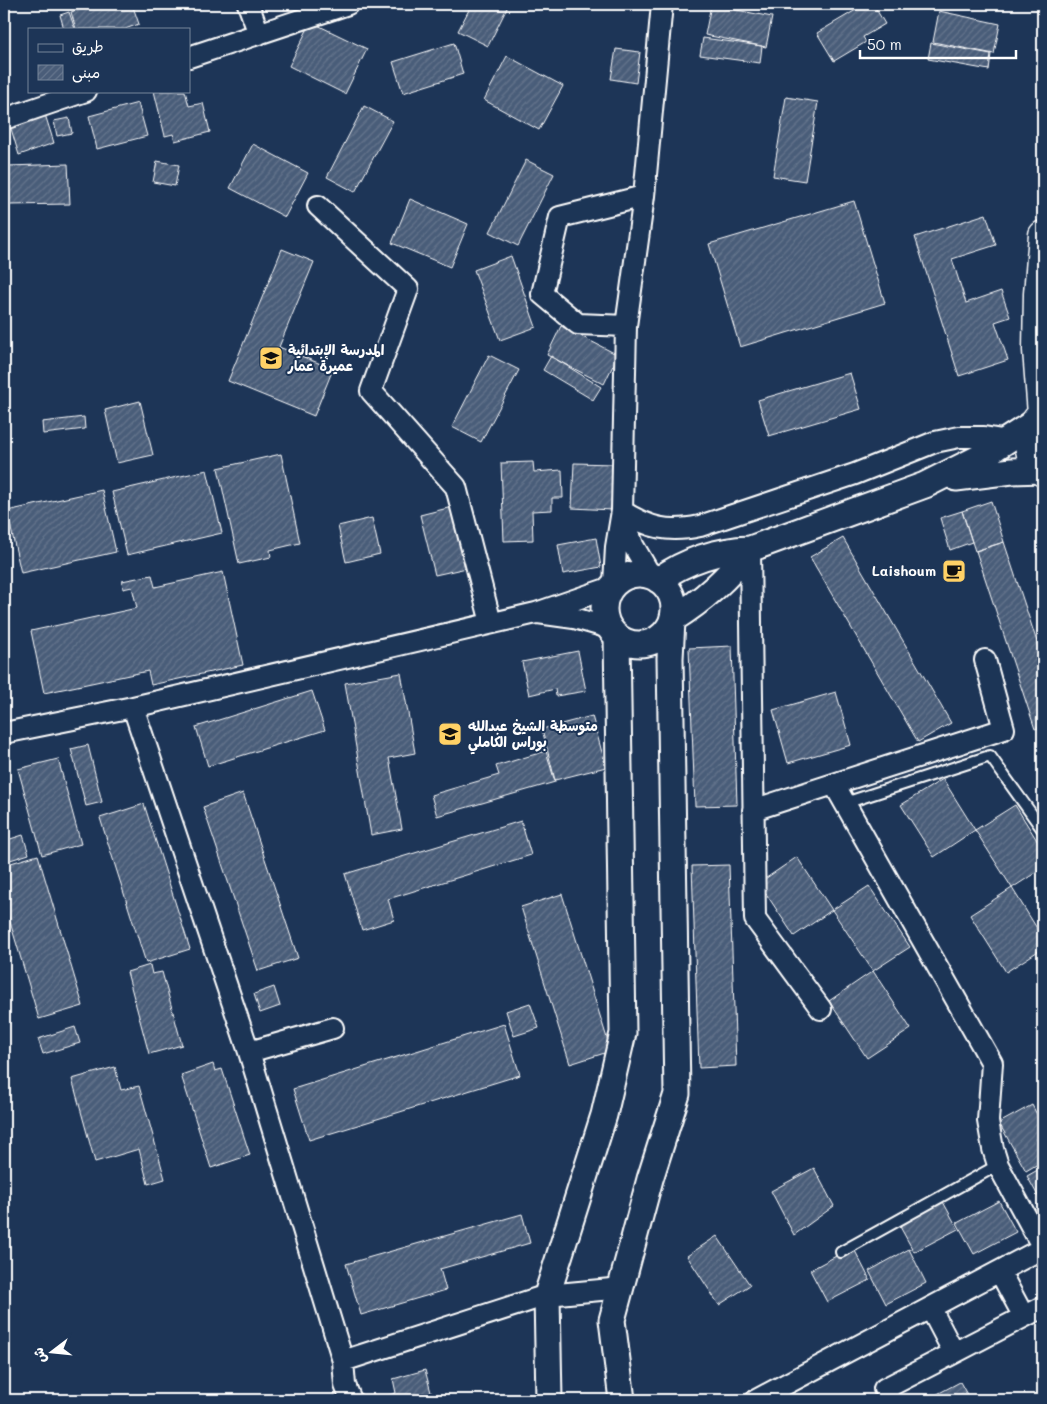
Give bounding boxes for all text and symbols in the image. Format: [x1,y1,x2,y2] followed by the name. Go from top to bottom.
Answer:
[28,28,190,92] legend
[860,28,1016,60] scale bar
[867,34,902,54] text: 50 m
[72,36,104,56] text: طريق
[72,62,100,83] text: مبنى
[287,340,385,375] place label: المدرسة الإبتدائية عميرة عمار
[258,345,284,371] school or university icon: المدرسة الإبتدائية عميرة عمار
[941,558,967,584] cafe icon: Laishoum
[872,561,936,580] place label: Laishoum
[468,716,598,755] place label: متوسطة الشيخ عبدالله بوراس الكاملي
[437,721,463,747] school or university icon: متوسطة الشيخ عبدالله بوراس الكاملي
[28,1326,78,1376] north arrow
[28,1346,50,1366] text: ش

